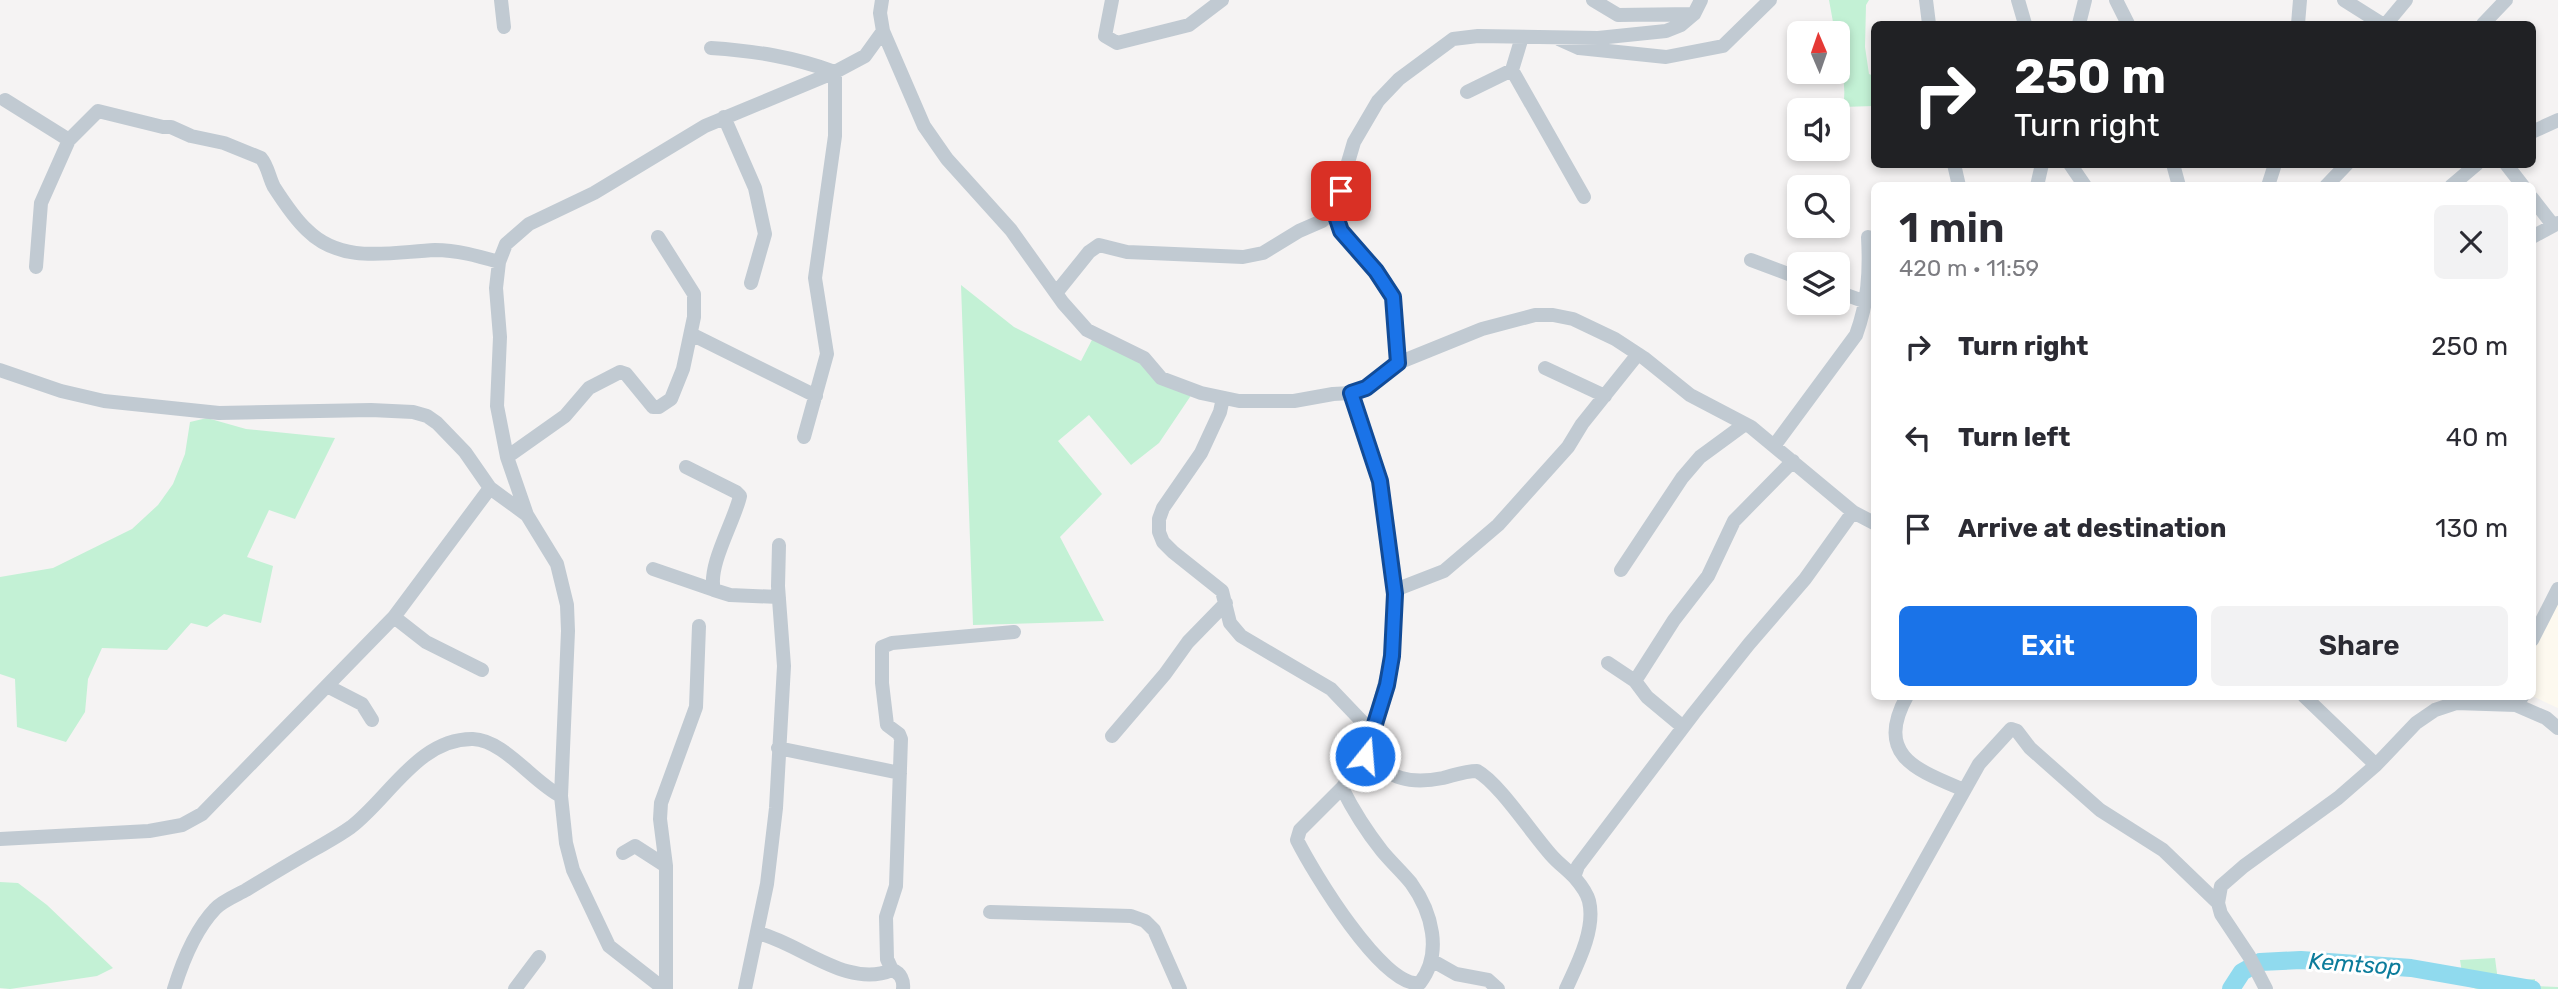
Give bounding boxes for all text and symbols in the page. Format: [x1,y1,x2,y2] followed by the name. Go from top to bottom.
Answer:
[1787,21,1850,84] north arrow
[1787,21,1850,315] map controls
[2014,47,2166,105] text: 250 m
[1899,49,1990,140] icon: right
[1787,98,1850,161] button: sound
[2014,106,2159,144] text: Turn right
[1311,161,1371,221] pin
[1322,172,1360,210] icon: arrive
[1787,175,1850,238] button: search
[1899,203,2005,253] text: 1 min
[2434,205,2508,279] button: close
[1787,252,1850,315] button: layers
[1899,254,2039,282] text: 420 m · 11:59
[1899,328,1937,366] icon: right
[1958,331,2088,362] text: Turn right
[2431,331,2508,362] text: 250 m
[1899,419,1937,457] icon: left
[1958,422,2070,453] text: Turn left
[2446,422,2508,453] text: 40 m
[1899,510,1937,548] icon: arrive
[1958,513,2226,544] text: Arrive at destination
[2435,513,2508,544] text: 130 m
[1899,606,2197,686] button: Exit
[2211,606,2508,686] button: Share
[1328,719,1402,793] position arrow
[2308,947,2402,981] water label: Kemtsop

